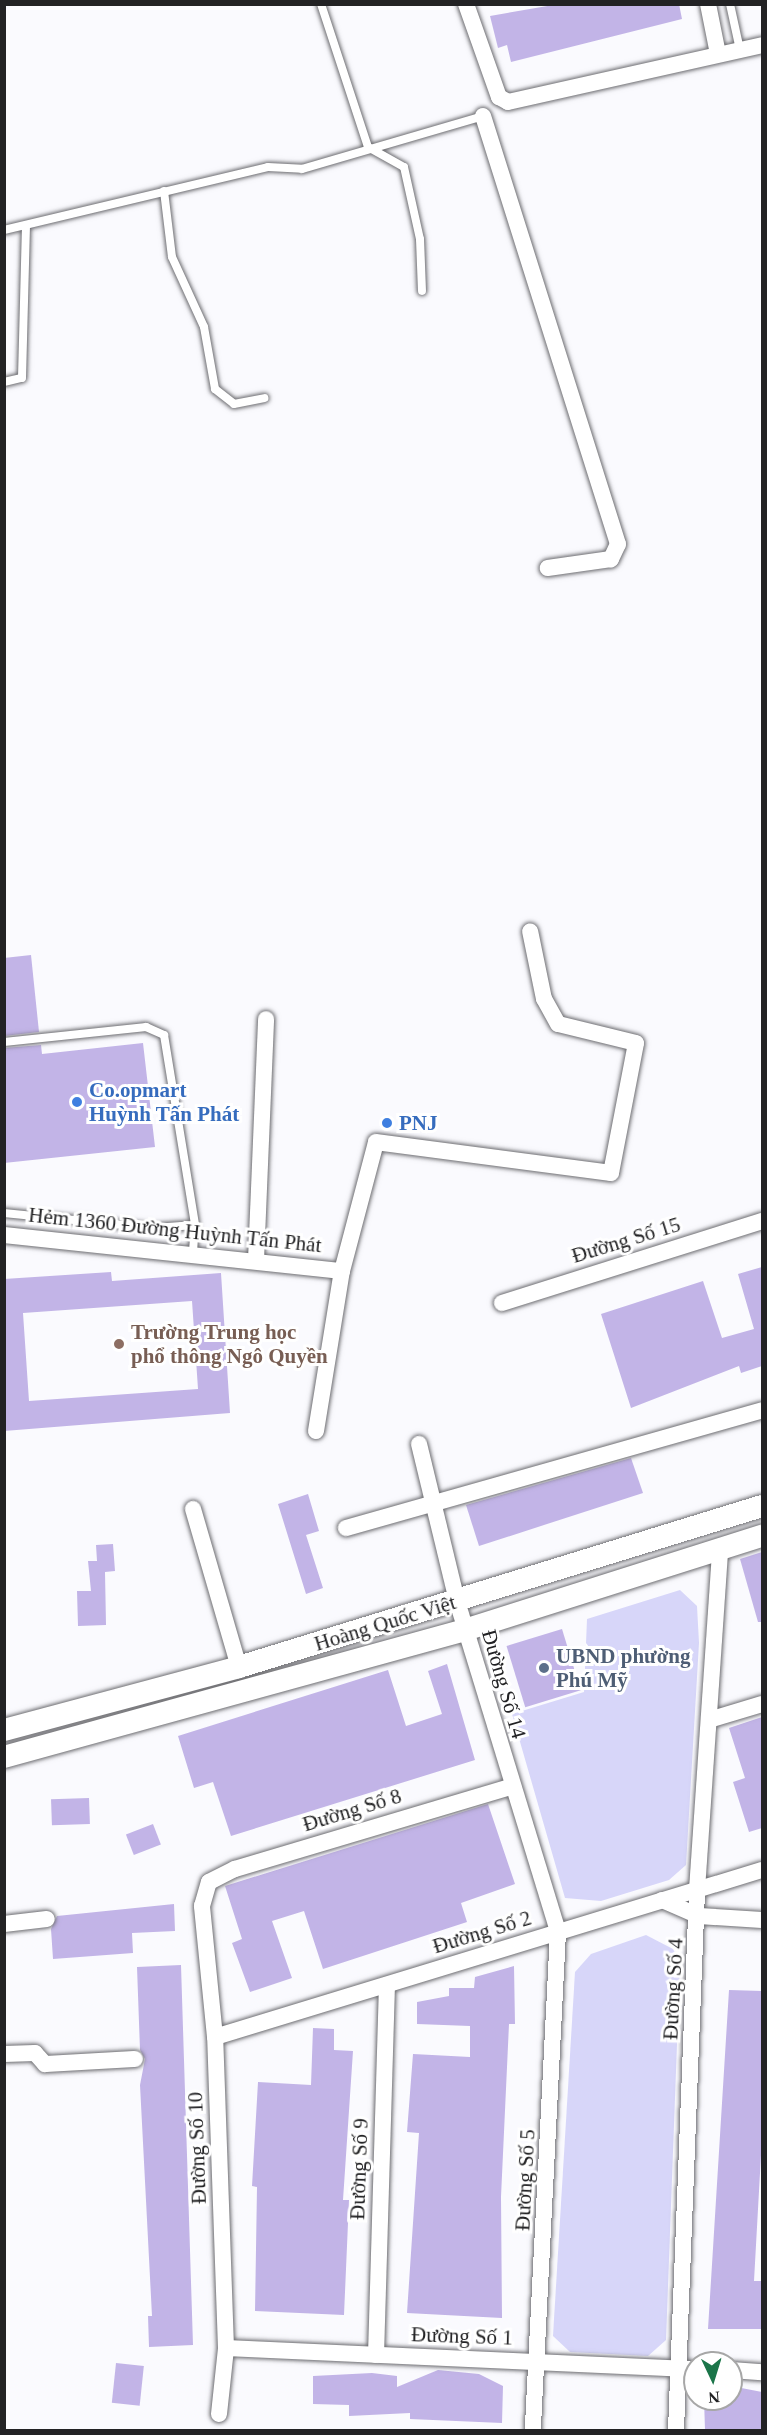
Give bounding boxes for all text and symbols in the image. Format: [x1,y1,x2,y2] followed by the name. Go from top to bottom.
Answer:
[89,1077,240,1127] place label: Co.opmart Huỳnh Tấn Phát
[70,1095,84,1109] marker: Co.opmart Huỳnh Tấn Phát
[399,1110,437,1136] place label: PNJ
[380,1116,394,1130] marker: PNJ
[27,1202,323,1258] street label: Hẻm 1360 Đường Huỳnh Tấn Phát
[569,1212,683,1268] street label: Đường Số 15
[131,1319,328,1369] place label: Trường Trung học phổ thông Ngô Quyền
[112,1337,126,1351] marker: Trường Trung học phổ thông Ngô Quyền
[311,1589,459,1657] street label: Hoàng Quốc Việt
[476,1627,532,1741] street label: Đường Số 14
[556,1643,691,1693] place label: UBND phường Phú Mỹ
[537,1661,551,1675] marker: UBND phường Phú Mỹ
[300,1783,404,1837] street label: Đường Số 8
[430,1905,534,1959] street label: Đường Số 2
[658,1937,688,2041] street label: Đường Số 4
[182,2091,212,2205] street label: Đường Số 10
[345,2118,373,2220] street label: Đường Số 9
[510,2128,540,2232] street label: Đường Số 5
[411,2322,513,2350] street label: Đường Số 1
[683,2351,743,2411] north arrow
[708,2389,721,2406] text: N

